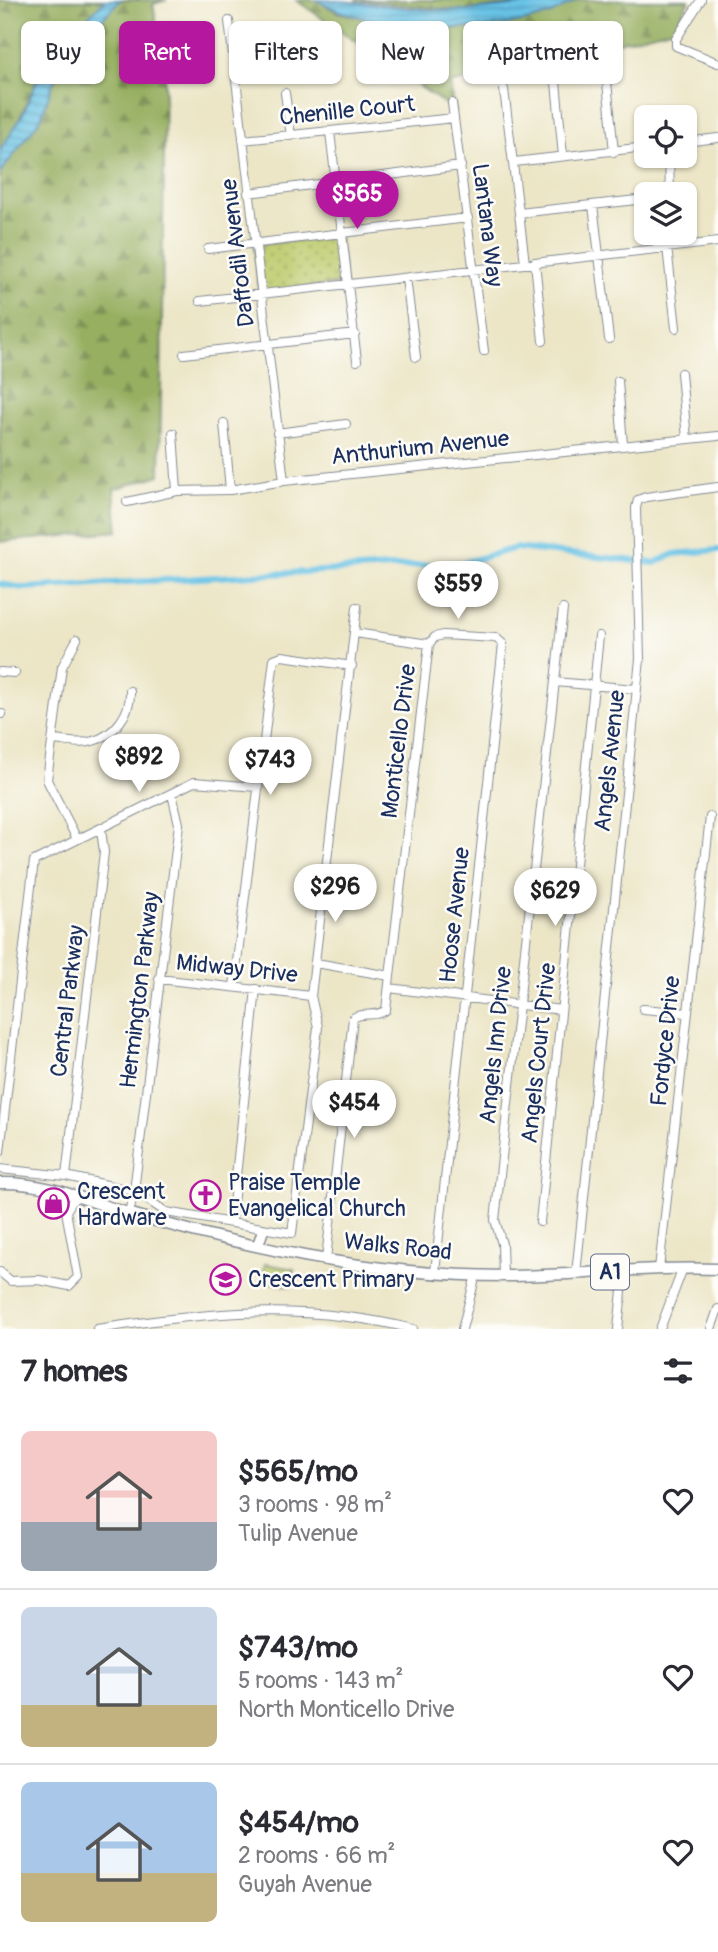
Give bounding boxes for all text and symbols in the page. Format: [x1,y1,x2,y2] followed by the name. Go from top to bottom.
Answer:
[21,21,105,84] chip: Buy
[119,21,215,84] chip: Rent
[229,21,342,84] chip: Filters
[356,21,449,84] chip: New
[463,21,623,84] chip: Apartment
[278,89,417,132] street label: Chenille Court
[634,105,697,245] map controls
[634,105,697,168] button: locate
[466,162,509,288] street label: Lantana Way
[316,172,398,231] pin: $565
[214,177,261,329] street label: Daffodil Avenue
[332,179,382,208] text: $565
[634,182,697,245] button: layers
[330,424,511,471] street label: Anthurium Avenue
[417,562,499,621] pin: $559
[433,569,483,598] text: $559
[375,662,422,820] street label: Monticello Drive
[588,688,631,833] street label: Angels Avenue
[98,734,180,794] pin: $892
[229,738,311,797] pin: $743
[115,742,163,771] text: $892
[245,745,295,774] text: $743
[433,845,476,984] street label: Hoose Avenue
[294,864,376,924] pin: $296
[514,869,596,928] pin: $629
[310,872,360,901] text: $296
[530,876,580,905] text: $629
[113,890,166,1090] street label: Hermington Parkway
[44,923,91,1079] street label: Central Parkway
[175,948,300,989] street label: Midway Drive
[515,961,562,1145] street label: Angels Court Drive
[473,964,518,1125] street label: Angels Inn Drive
[644,974,687,1108] street label: Fordyce Drive
[313,1080,395,1140] pin: $454
[328,1088,380,1117] text: $454
[228,1168,406,1223] place label: Praise Temple Evangelical Church
[77,1177,167,1232] place label: Crescent Hardware
[188,1178,222,1212] church icon: Praise Temple Evangelical Church
[37,1187,71,1221] shop icon: Crescent Hardware
[343,1226,453,1267] street label: Walks Road
[591,1254,629,1290] road number: A1
[208,1262,242,1296] school or university icon: Crescent Primary
[248,1265,414,1294] place label: Crescent Primary
[659,1352,697,1390] icon: filters
[21,1353,128,1390] text: 7 homes
[238,1453,358,1490] text: $565/mo
[77,1459,161,1543] icon: home
[659,1482,697,1520] icon: heart
[238,1490,392,1519] text: 3 rooms · 98 m²
[238,1519,358,1548] text: Tulip Avenue
[238,1629,358,1666] text: $743/mo
[77,1635,161,1719] icon: home
[659,1658,697,1696] icon: heart
[238,1666,403,1695] text: 5 rooms · 143 m²
[238,1695,454,1724] text: North Monticello Drive
[238,1804,359,1841] text: $454/mo
[77,1810,161,1894] icon: home
[659,1833,697,1871] icon: heart
[238,1841,395,1870] text: 2 rooms · 66 m²
[238,1870,372,1899] text: Guyah Avenue

